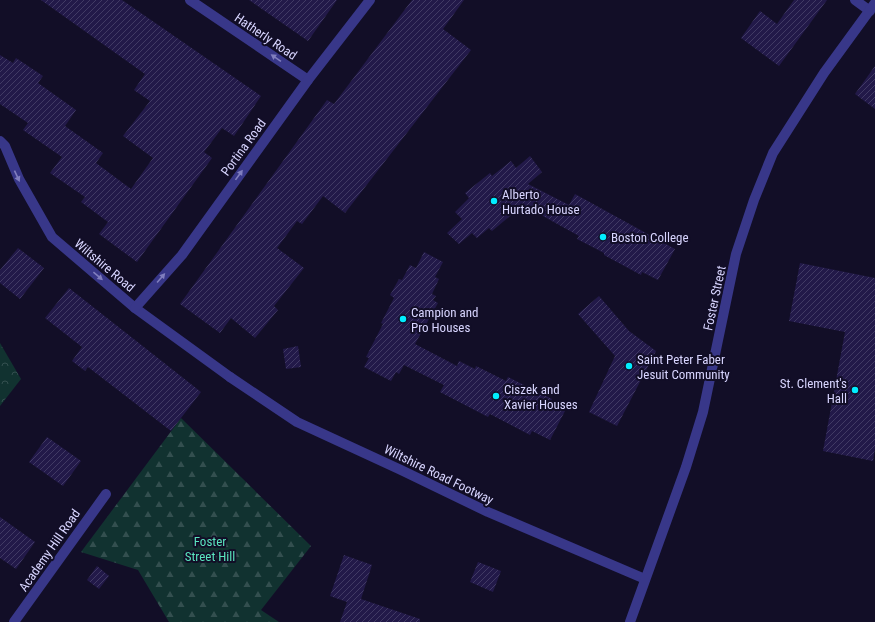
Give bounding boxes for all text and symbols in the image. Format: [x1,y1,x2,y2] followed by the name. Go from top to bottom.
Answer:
[232,10,300,63] street label: Hatherly Road
[270,54,281,62] one-way arrow
[218,116,269,179] street label: Portina Road
[235,169,244,180] one-way arrow
[14,170,21,182] one-way arrow
[502,187,580,217] place label: Alberto Hurtado House
[489,196,499,206] marker: Alberto Hurtado House
[611,230,689,245] place label: Boston College
[598,232,608,242] marker: Boston College
[72,236,138,295] street label: Wiltshire Road
[700,264,729,332] street label: Foster Street
[92,271,103,280] one-way arrow
[156,273,166,283] one-way arrow
[411,305,479,335] place label: Campion and Pro Houses
[398,314,408,324] marker: Campion and Pro Houses
[637,352,730,382] place label: Saint Peter Faber Jesuit Community
[624,361,634,371] marker: Saint Peter Faber Jesuit Community
[780,376,847,406] place label: St. Clement's Hall
[504,382,578,412] place label: Ciszek and Xavier Houses
[850,385,860,395] marker: St. Clement's Hall
[491,391,501,401] marker: Ciszek and Xavier Houses
[382,441,496,508] street label: Wiltshire Road Footway
[16,506,83,594] street label: Academy Hill Road
[185,534,235,564] park label: Foster Street Hill

